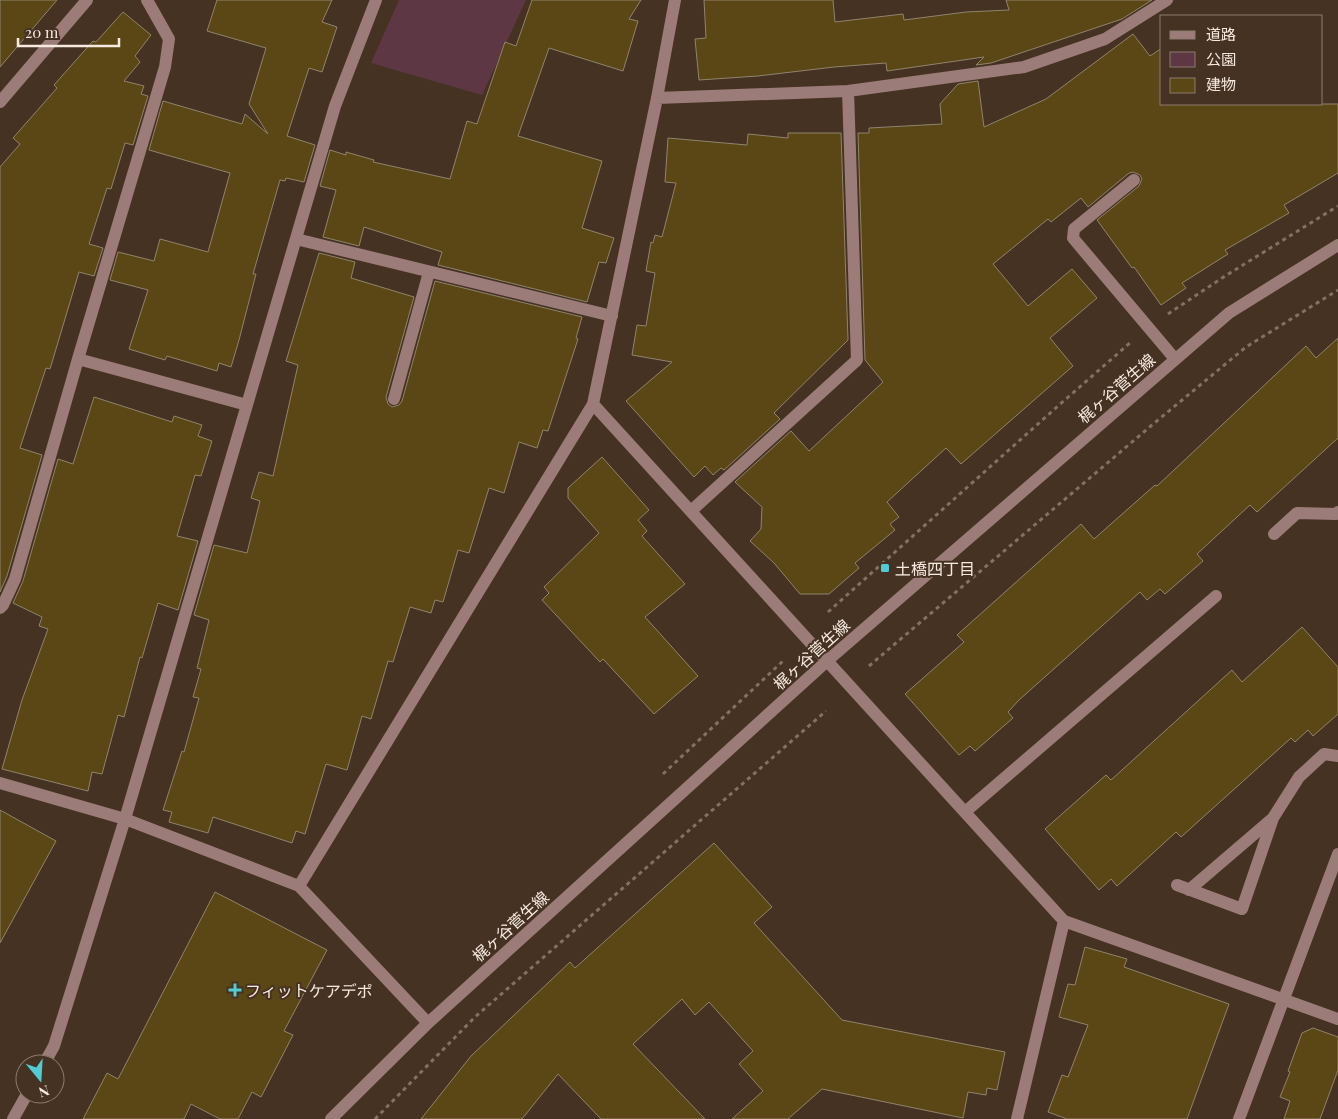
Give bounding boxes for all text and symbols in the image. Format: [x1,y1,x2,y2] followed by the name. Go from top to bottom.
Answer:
[18,15,119,47] scale bar
[1160,15,1323,105] legend
[25,22,59,42] text: 20 m
[1206,24,1236,44] text: 道路
[1206,49,1236,69] text: 公園
[1206,74,1236,94] text: 建物
[1073,349,1159,427] street label: 梶ヶ谷菅生線
[895,558,975,579] place label: 土橋四丁目
[879,562,891,574] marker: 土橋四丁目
[768,614,854,694] street label: 梶ヶ谷菅生線
[467,886,553,966] street label: 梶ヶ谷菅生線
[245,980,373,1001] place label: フィットケアデポ
[229,984,241,996] marker: フィットケアデポ
[15,1054,65,1104] north arrow
[36,1081,52,1102] text: N

